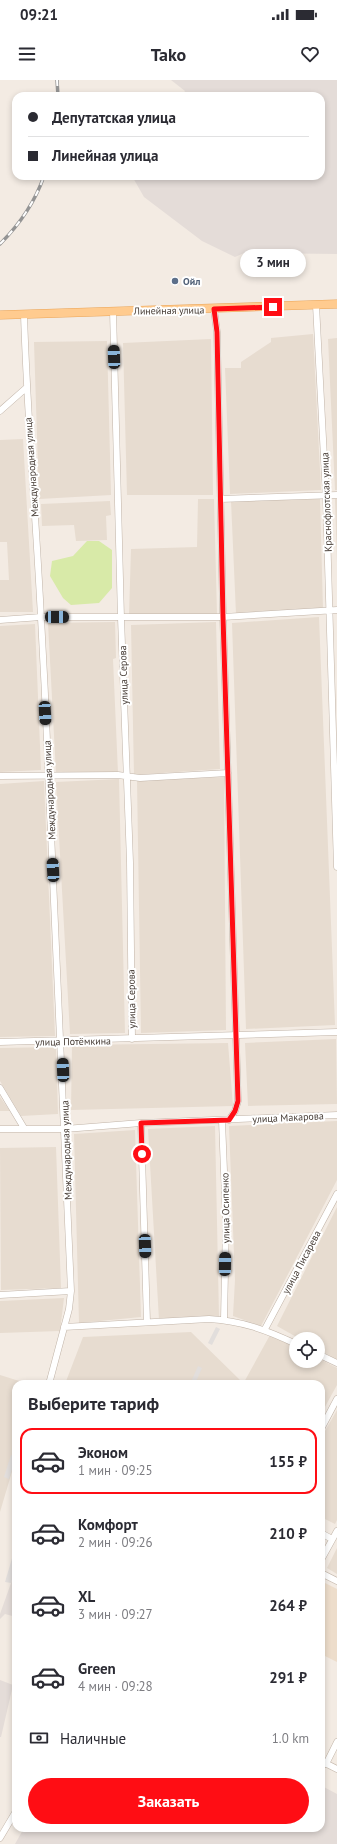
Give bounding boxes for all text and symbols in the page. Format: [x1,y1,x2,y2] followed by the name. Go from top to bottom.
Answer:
[20,5,58,24] text: 09:21
[16,43,38,65] icon: menu
[151,43,186,66] text: Tako
[299,43,321,65] icon: heart
[52,108,176,127] text: Депутатская улица
[52,146,158,165] text: Линейная улица
[240,249,306,277] callout: 3 мин
[256,254,290,271] text: 3 мин
[183,275,200,288] place label: Ойл
[170,276,180,286] marker: Ойл
[264,298,282,316] route end
[132,303,205,318] street label: Линейная улица
[108,345,120,369] car
[22,417,41,517] street label: Международная улица
[318,452,335,552] street label: Краснофлотская улица
[45,611,69,623] car
[116,645,131,705] street label: улица Серова
[38,701,52,725] car
[40,740,59,840] street label: Международная улица
[46,858,60,882] car
[124,969,139,1029] street label: улица Серова
[35,1034,111,1049] street label: улица Потёмкина
[57,1058,69,1082] car
[58,1100,75,1200] street label: Международная улица
[252,1109,324,1126] street label: улица Макарова
[133,1145,151,1163] route start
[218,1172,233,1243] street label: улица Осипенко
[279,1228,324,1296] street label: улица Писарева
[139,1234,151,1258] car
[219,1252,231,1276] car
[289,1332,325,1368] map controls
[289,1332,325,1368] button: locate
[28,1392,159,1415] text: Выберите тариф
[30,1443,66,1479] icon: car
[78,1443,128,1462] text: Эконом
[269,1452,307,1471] text: 155 ₽
[78,1462,153,1479] text: 1 мин · 09:25
[30,1515,66,1551] icon: car
[78,1515,138,1534] text: Комфорт
[269,1524,307,1543] text: 210 ₽
[78,1534,153,1551] text: 2 мин · 09:26
[30,1587,66,1623] icon: car
[78,1587,95,1606] text: XL
[269,1596,307,1615] text: 264 ₽
[78,1606,153,1623] text: 3 мин · 09:27
[30,1659,66,1695] icon: car
[78,1659,116,1678] text: Green
[269,1668,307,1687] text: 291 ₽
[78,1678,153,1695] text: 4 мин · 09:28
[28,1727,50,1749] icon: cash
[60,1729,126,1748] text: Наличные
[272,1730,309,1747] text: 1.0 km
[28,1778,309,1824] button: Заказать

